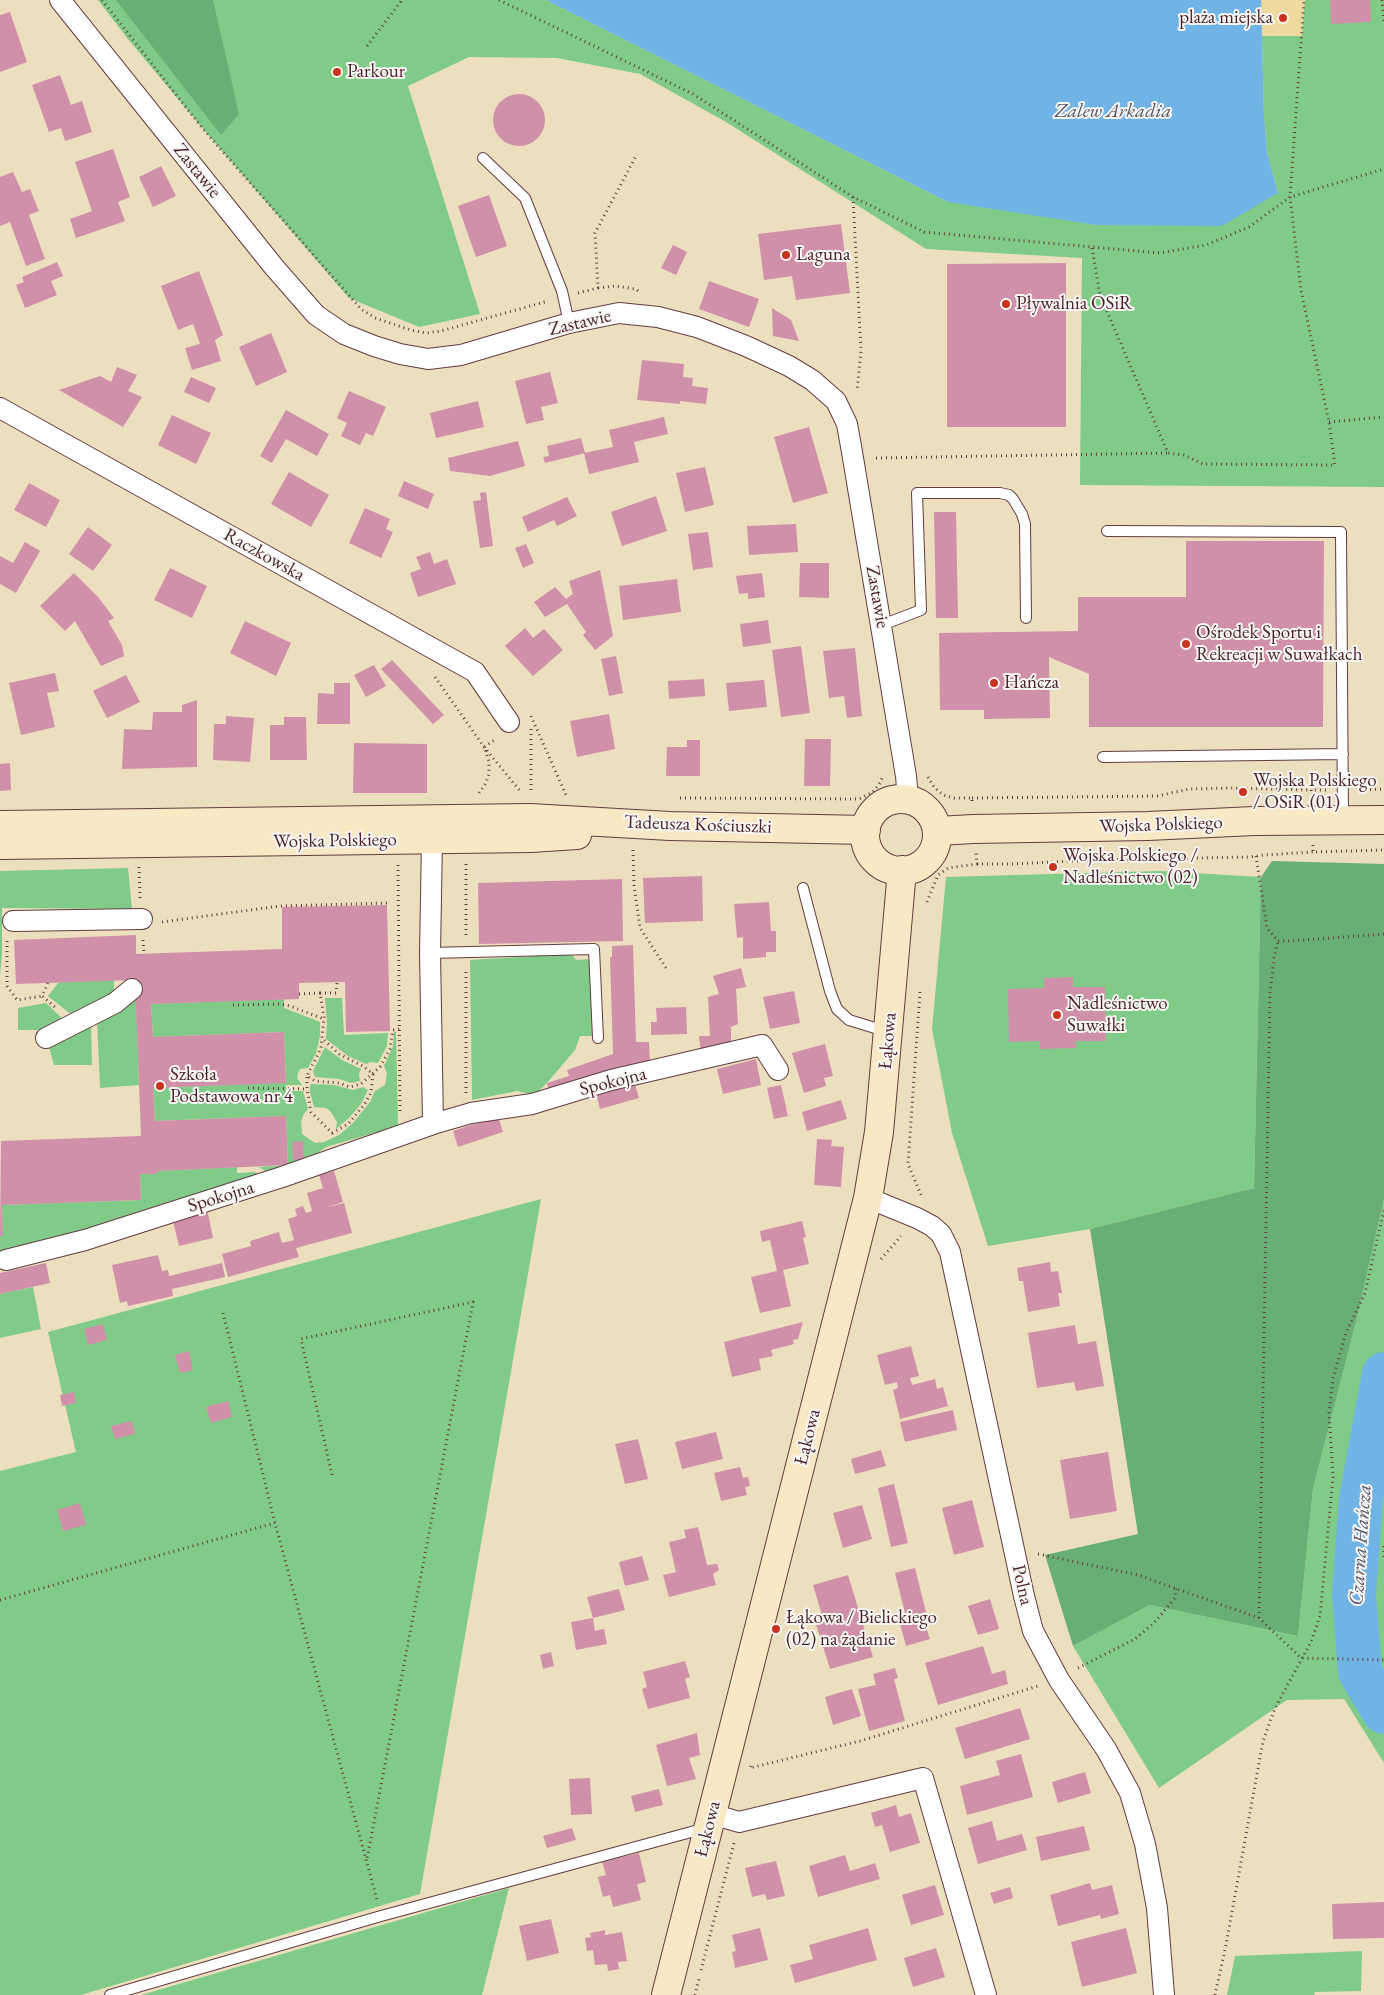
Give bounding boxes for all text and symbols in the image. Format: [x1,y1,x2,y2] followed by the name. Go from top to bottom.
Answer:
[1179,7,1273,29] place label: plaża miejska
[1277,12,1289,24] marker: plaża miejska
[347,61,405,83] place label: Parkour
[331,66,343,78] marker: Parkour
[1055,100,1171,124] water label: Zalew Arkadia
[168,139,226,203] street label: Zastawie
[796,244,851,266] place label: Laguna
[780,249,792,261] marker: Laguna
[1016,293,1133,315] place label: Pływalnia OSiR
[1000,298,1012,310] marker: Pływalnia OSiR
[547,305,613,341] street label: Zastawie
[219,523,309,587] street label: Raczkowska
[860,564,894,630] street label: Zastawie
[1196,622,1363,666] place label: Ośrodek Sportu i Rekreacji w Suwałkach
[1180,638,1192,650] marker: Ośrodek Sportu i Rekreacji w Suwałkach
[1004,672,1059,694] place label: Hańcza
[988,677,1000,689] marker: Hańcza
[1253,770,1377,814] place label: Wojska Polskiego / OSiR (01)
[1237,786,1249,798] marker: Wojska Polskiego / OSiR (01)
[624,811,772,839] street label: Tadeusza Kościuszki
[1099,811,1223,839] street label: Wojska Polskiego
[273,829,397,853] street label: Wojska Polskiego
[1063,845,1198,889] place label: Wojska Polskiego / Nadleśnictwo (02)
[1047,861,1059,873] marker: Wojska Polskiego / Nadleśnictwo (02)
[1067,993,1168,1037] place label: Nadleśnictwo Suwałki
[1051,1009,1063,1021] marker: Nadleśnictwo Suwałki
[874,1012,902,1070] street label: Łąkowa
[577,1063,649,1101] street label: Spokojna
[170,1064,293,1108] place label: Szkoła Podstawowa nr 4
[154,1080,166,1092] marker: Szkoła Podstawowa nr 4
[185,1176,257,1218] street label: Spokojna
[790,1407,826,1467] street label: Łąkowa
[1345,1484,1377,1606] water label: Czarna Hańcza
[1006,1563,1038,1607] street label: Polna
[786,1607,937,1651] place label: Łąkowa / Bielickiego (02) na żądanie
[770,1623,782,1635] marker: Łąkowa / Bielickiego (02) na żądanie
[690,1799,726,1859] street label: Łąkowa

